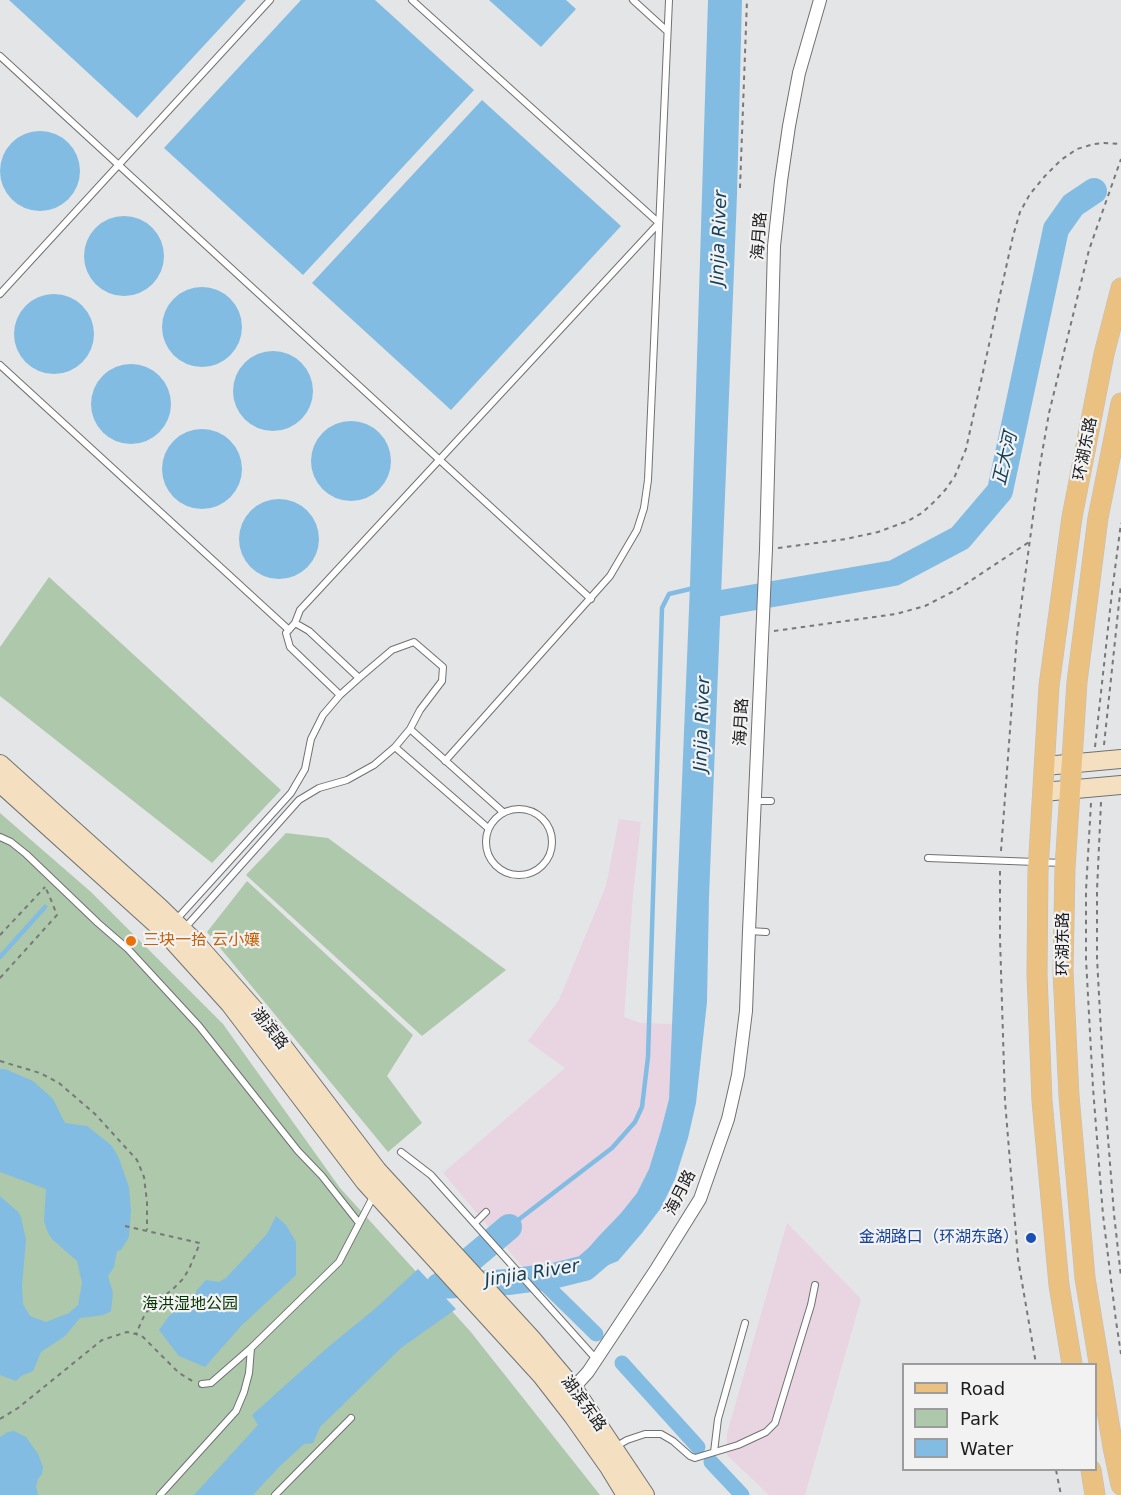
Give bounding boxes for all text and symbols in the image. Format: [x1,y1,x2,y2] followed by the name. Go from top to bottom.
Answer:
[708,190,732,286] water label: Jinjia River
[749,211,771,261] street label: 海月路
[1070,416,1102,482] street label: 环湖东路
[989,430,1023,488] water label: 正大河
[691,676,715,772] water label: Jinjia River
[731,698,753,746] street label: 海月路
[1054,912,1074,976] street label: 环湖东路
[143,931,260,951] place label: 三块一拾 云小孃
[124,934,138,948] marker: 三块一拾 云小孃
[247,1004,291,1054] street label: 湖滨路
[662,1167,700,1219] street label: 海月路
[859,1228,1019,1248] place label: 金湖路口（环湖东路）
[1024,1231,1038,1245] marker: 金湖路口（环湖东路）
[483,1256,581,1292] water label: Jinjia River
[142,1295,238,1315] park label: 海洪湿地公园
[902,1363,1097,1471] legend
[556,1372,610,1436] street label: 湖滨东路
[960,1378,1005,1399] text: Road
[960,1408,999,1429] text: Park
[960,1438,1013,1459] text: Water

